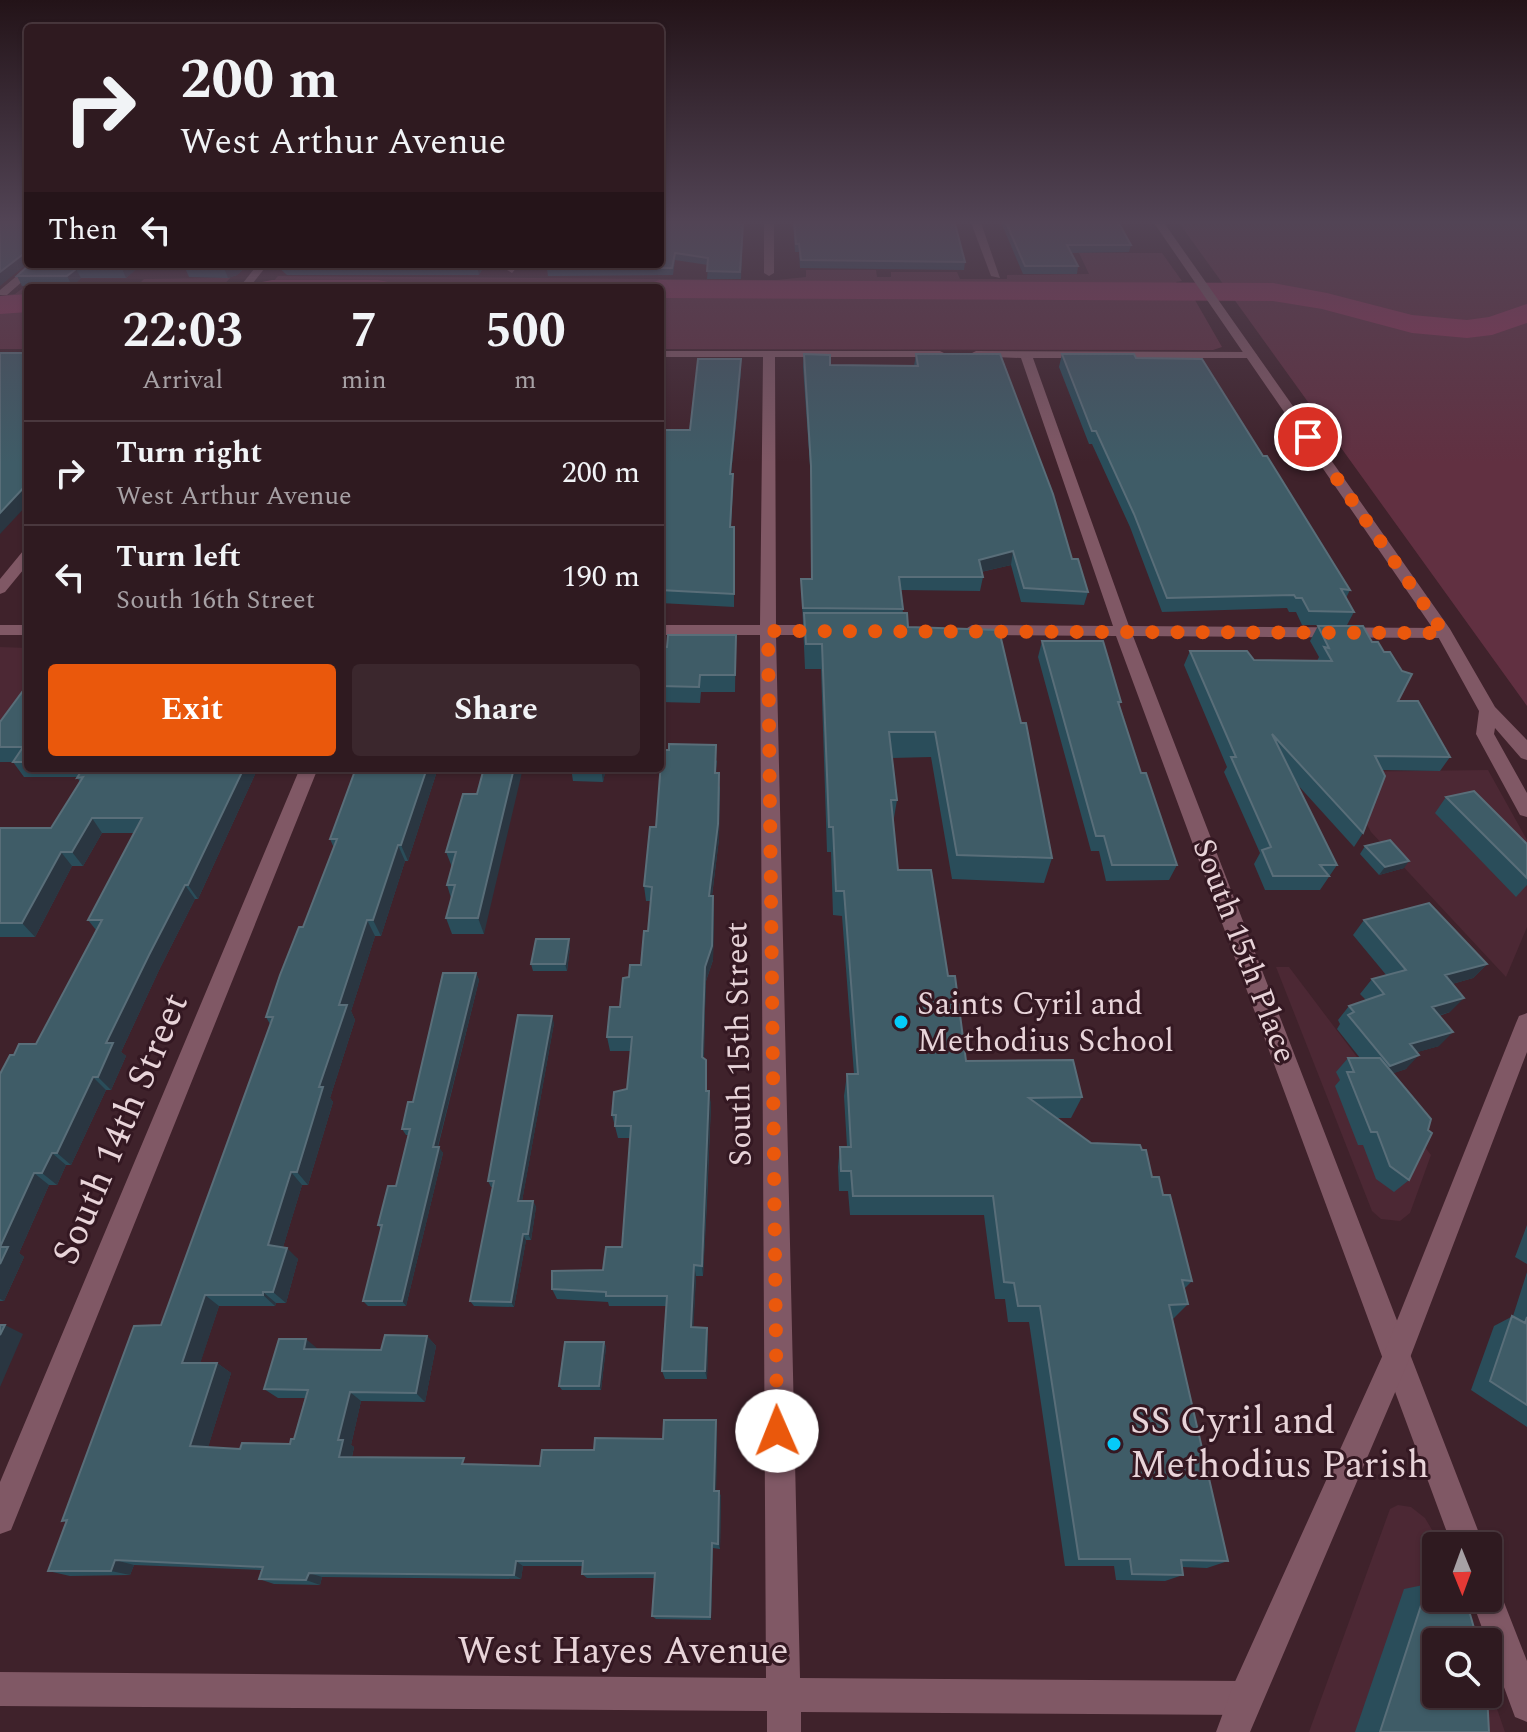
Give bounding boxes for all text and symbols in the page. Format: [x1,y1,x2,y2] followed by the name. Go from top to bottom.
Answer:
[180,38,339,123] text: 200 m
[48,56,152,160] icon: right
[180,115,506,170] text: West Arthur Avenue
[48,207,118,253] text: Then
[134,208,178,252] icon: left
[122,295,243,368] text: 22:03
[350,295,377,368] text: 7
[485,295,566,368] text: 500
[142,360,223,400] text: Arrival
[341,360,387,400] text: min
[514,360,536,400] text: m
[1274,403,1342,471] pin
[1286,415,1330,459] icon: arrive
[116,430,262,476] text: Turn right
[562,450,640,496] text: 200 m
[48,451,92,495] icon: right
[116,476,352,516] text: West Arthur Avenue
[116,534,241,580] text: Turn left
[562,554,640,600] text: 190 m
[48,555,92,599] icon: left
[116,580,315,620] text: South 16th Street
[48,664,336,756] button: Exit
[352,664,640,756] button: Share
[1179,832,1309,1070] street label: South 15th Place
[712,921,766,1167] street label: South 15th Street
[917,980,1174,1066] place label: Saints Cyril and Methodius School
[38,984,204,1274] street label: South 14th Street
[892,1013,910,1031] marker: Saints Cyril and Methodius School
[735,1389,819,1473] position arrow
[1130,1393,1429,1495] place label: SS Cyril and Methodius Parish
[1105,1435,1123,1453] marker: SS Cyril and Methodius Parish
[1422,1532,1502,1612] north arrow
[1422,1532,1502,1708] map controls
[457,1623,789,1681] street label: West Hayes Avenue
[1422,1628,1502,1708] button: search

